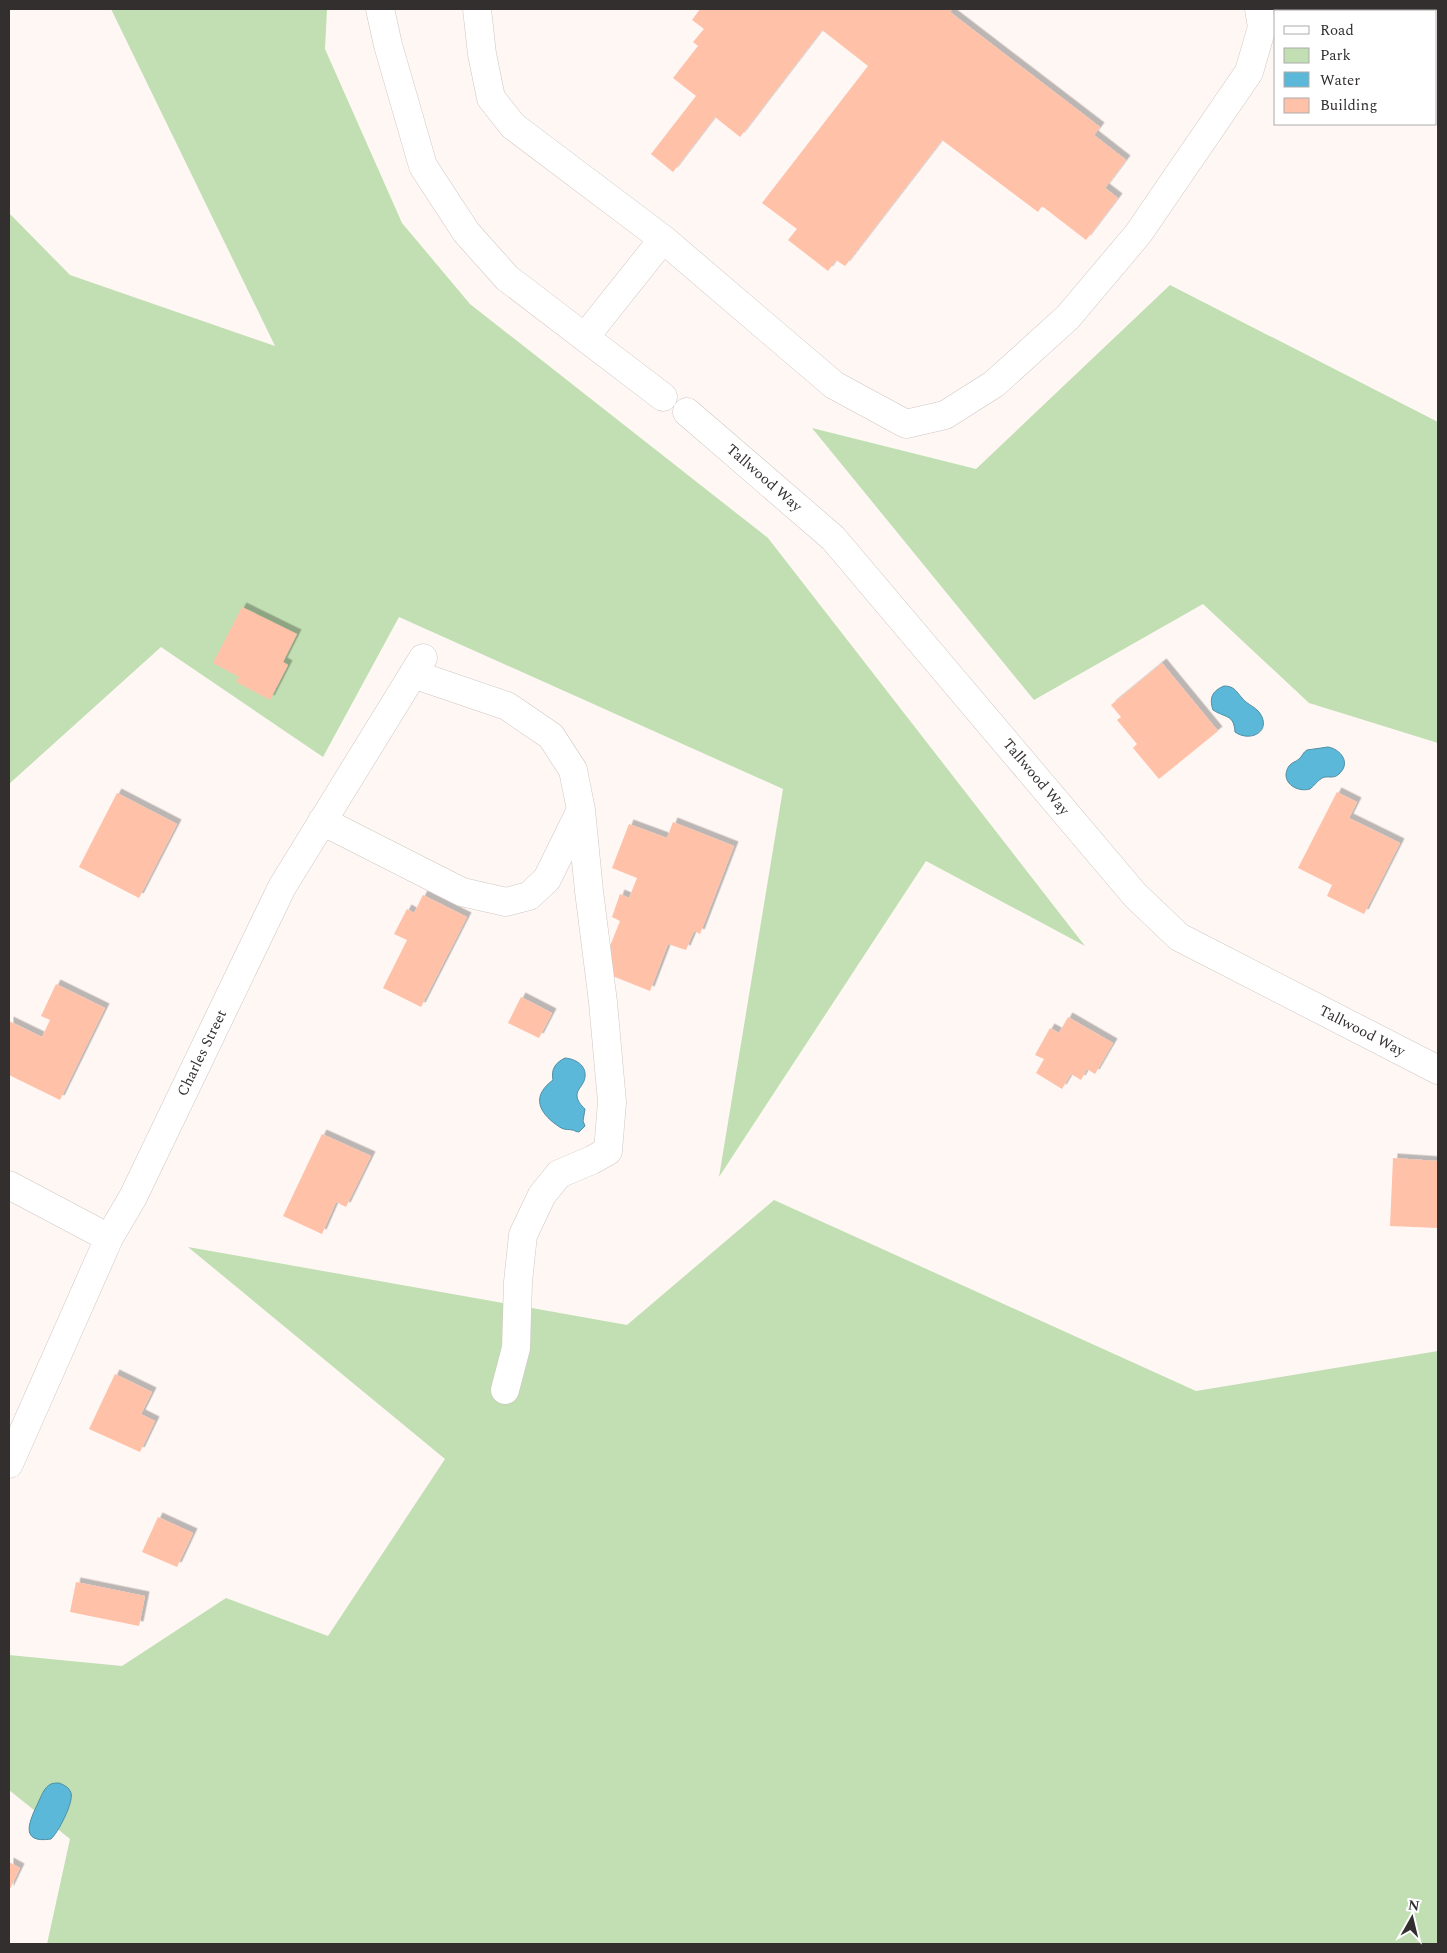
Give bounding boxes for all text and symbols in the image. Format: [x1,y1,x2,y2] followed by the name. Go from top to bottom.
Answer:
[1274,10,1437,125] legend
[1320,19,1354,42] text: Road
[1320,44,1351,67] text: Park
[1320,69,1360,92] text: Water
[1320,94,1377,117] text: Building
[721,438,808,518] street label: Tallwood Way
[997,734,1076,821] street label: Tallwood Way
[1315,999,1410,1063] street label: Tallwood Way
[171,1006,233,1100] street label: Charles Street
[1387,1893,1437,1943] north arrow
[1407,1894,1421,1917] text: N

